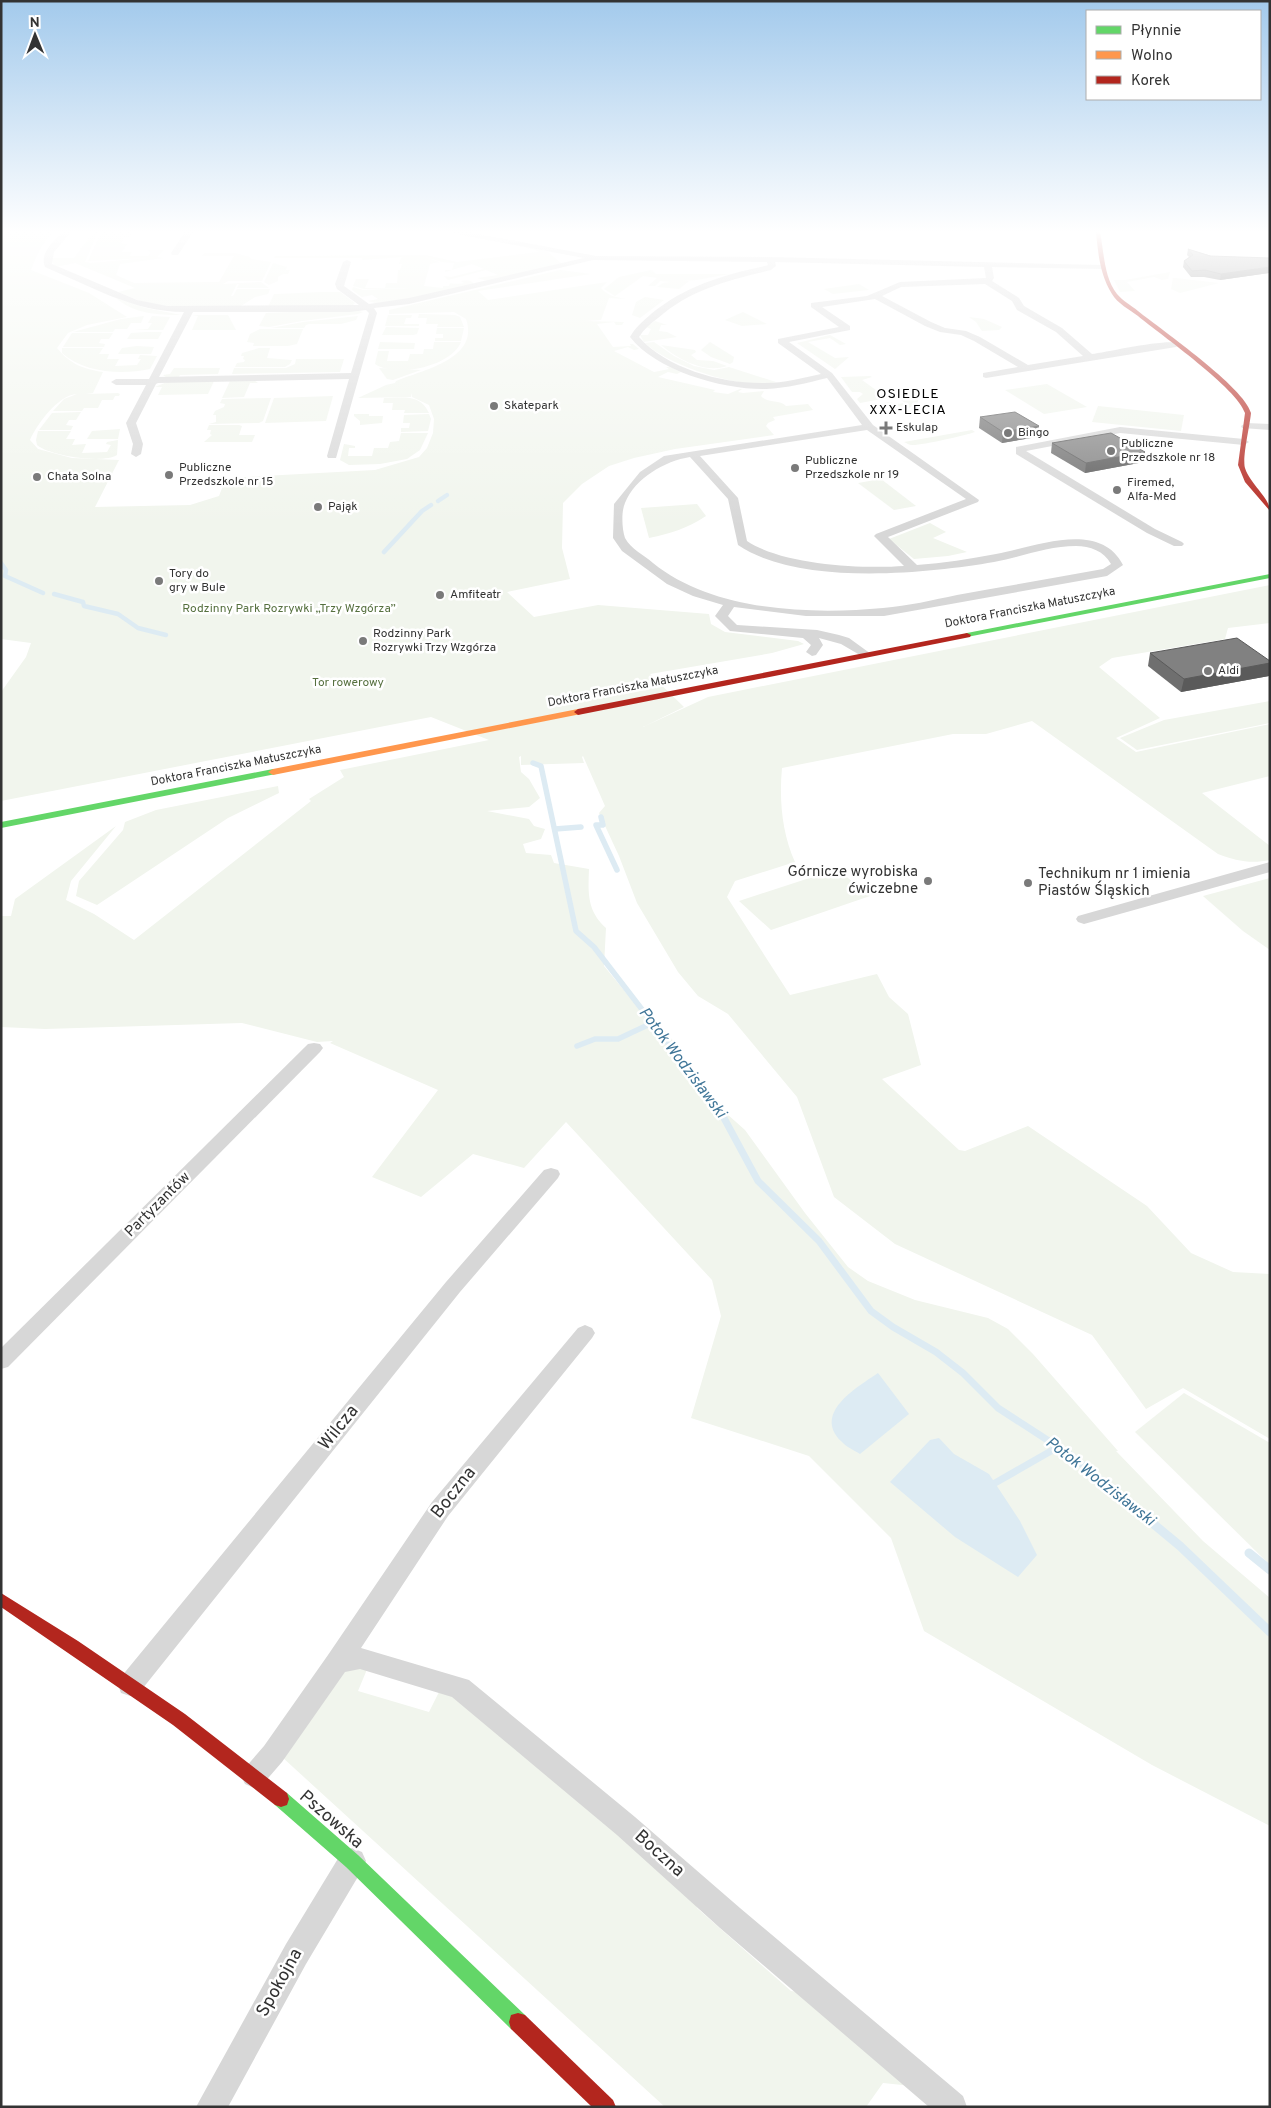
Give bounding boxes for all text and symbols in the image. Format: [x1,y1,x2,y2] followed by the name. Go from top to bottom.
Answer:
[10,10,60,60] north arrow
[1086,10,1261,100] legend
[30,15,40,32] text: N
[1131,22,1181,41] text: Płynnie
[1131,47,1173,66] text: Wolno
[1131,72,1170,91] text: Korek
[869,386,947,419] district label: OSIEDLE XXX-LECIA
[504,398,559,414] place label: Skatepark
[488,400,500,412] marker: Skatepark
[896,420,938,436] place label: Eskulap
[880,422,892,434] marker: Eskulap
[1018,425,1050,441] place label: Bingo
[1002,427,1014,439] marker: Bingo
[1121,436,1215,466] place label: Publiczne Przedszkole nr 18
[1105,445,1117,457] marker: Publiczne Przedszkole nr 18
[805,453,899,483] place label: Publiczne Przedszkole nr 19
[179,460,274,490] place label: Publiczne Przedszkole nr 15
[789,462,801,474] marker: Publiczne Przedszkole nr 19
[47,469,111,485] place label: Chata Solna
[163,469,175,481] marker: Publiczne Przedszkole nr 15
[31,471,43,483] marker: Chata Solna
[1127,475,1176,505] place label: Firemed, Alfa-Med
[1111,484,1123,496] marker: Firemed, Alfa-Med
[328,499,358,515] place label: Pająk
[312,501,324,513] marker: Pająk
[169,566,225,596] place label: Tory do gry w Bule
[153,575,165,587] marker: Tory do gry w Bule
[943,584,1117,632] street label: Doktora Franciszka Matuszczyka
[450,587,501,603] place label: Amfiteatr
[434,589,446,601] marker: Amfiteatr
[182,601,396,617] park label: Rodzinny Park Rozrywki „Trzy Wzgórza”
[373,626,496,656] place label: Rodzinny Park Rozrywki Trzy Wzgórza
[357,635,369,647] marker: Rodzinny Park Rozrywki Trzy Wzgórza
[546,663,720,711] street label: Doktora Franciszka Matuszczyka
[1218,663,1239,679] place label: Aldi
[1202,665,1214,677] marker: Aldi
[312,675,384,691] park label: Tor rowerowy
[149,742,323,790] street label: Doktora Franciszka Matuszczyka
[788,863,918,899] place label: Górnicze wyrobiska ćwiczebne
[1038,865,1190,901] place label: Technikum nr 1 imienia Piastów Śląskich
[922,875,934,887] marker: Górnicze wyrobiska ćwiczebne
[1022,877,1034,889] marker: Technikum nr 1 imienia Piastów Śląskich
[634,1004,731,1123] water label: Potok Wodzisławski
[121,1168,195,1242] street label: Partyzantów
[314,1401,364,1455] street label: Wilcza
[1041,1433,1160,1532] water label: Potok Wodzisławski
[426,1462,482,1524] street label: Boczna
[294,1786,368,1854] street label: Pszowska
[629,1825,689,1883] street label: Boczna
[252,1945,308,2021] street label: Spokojna

